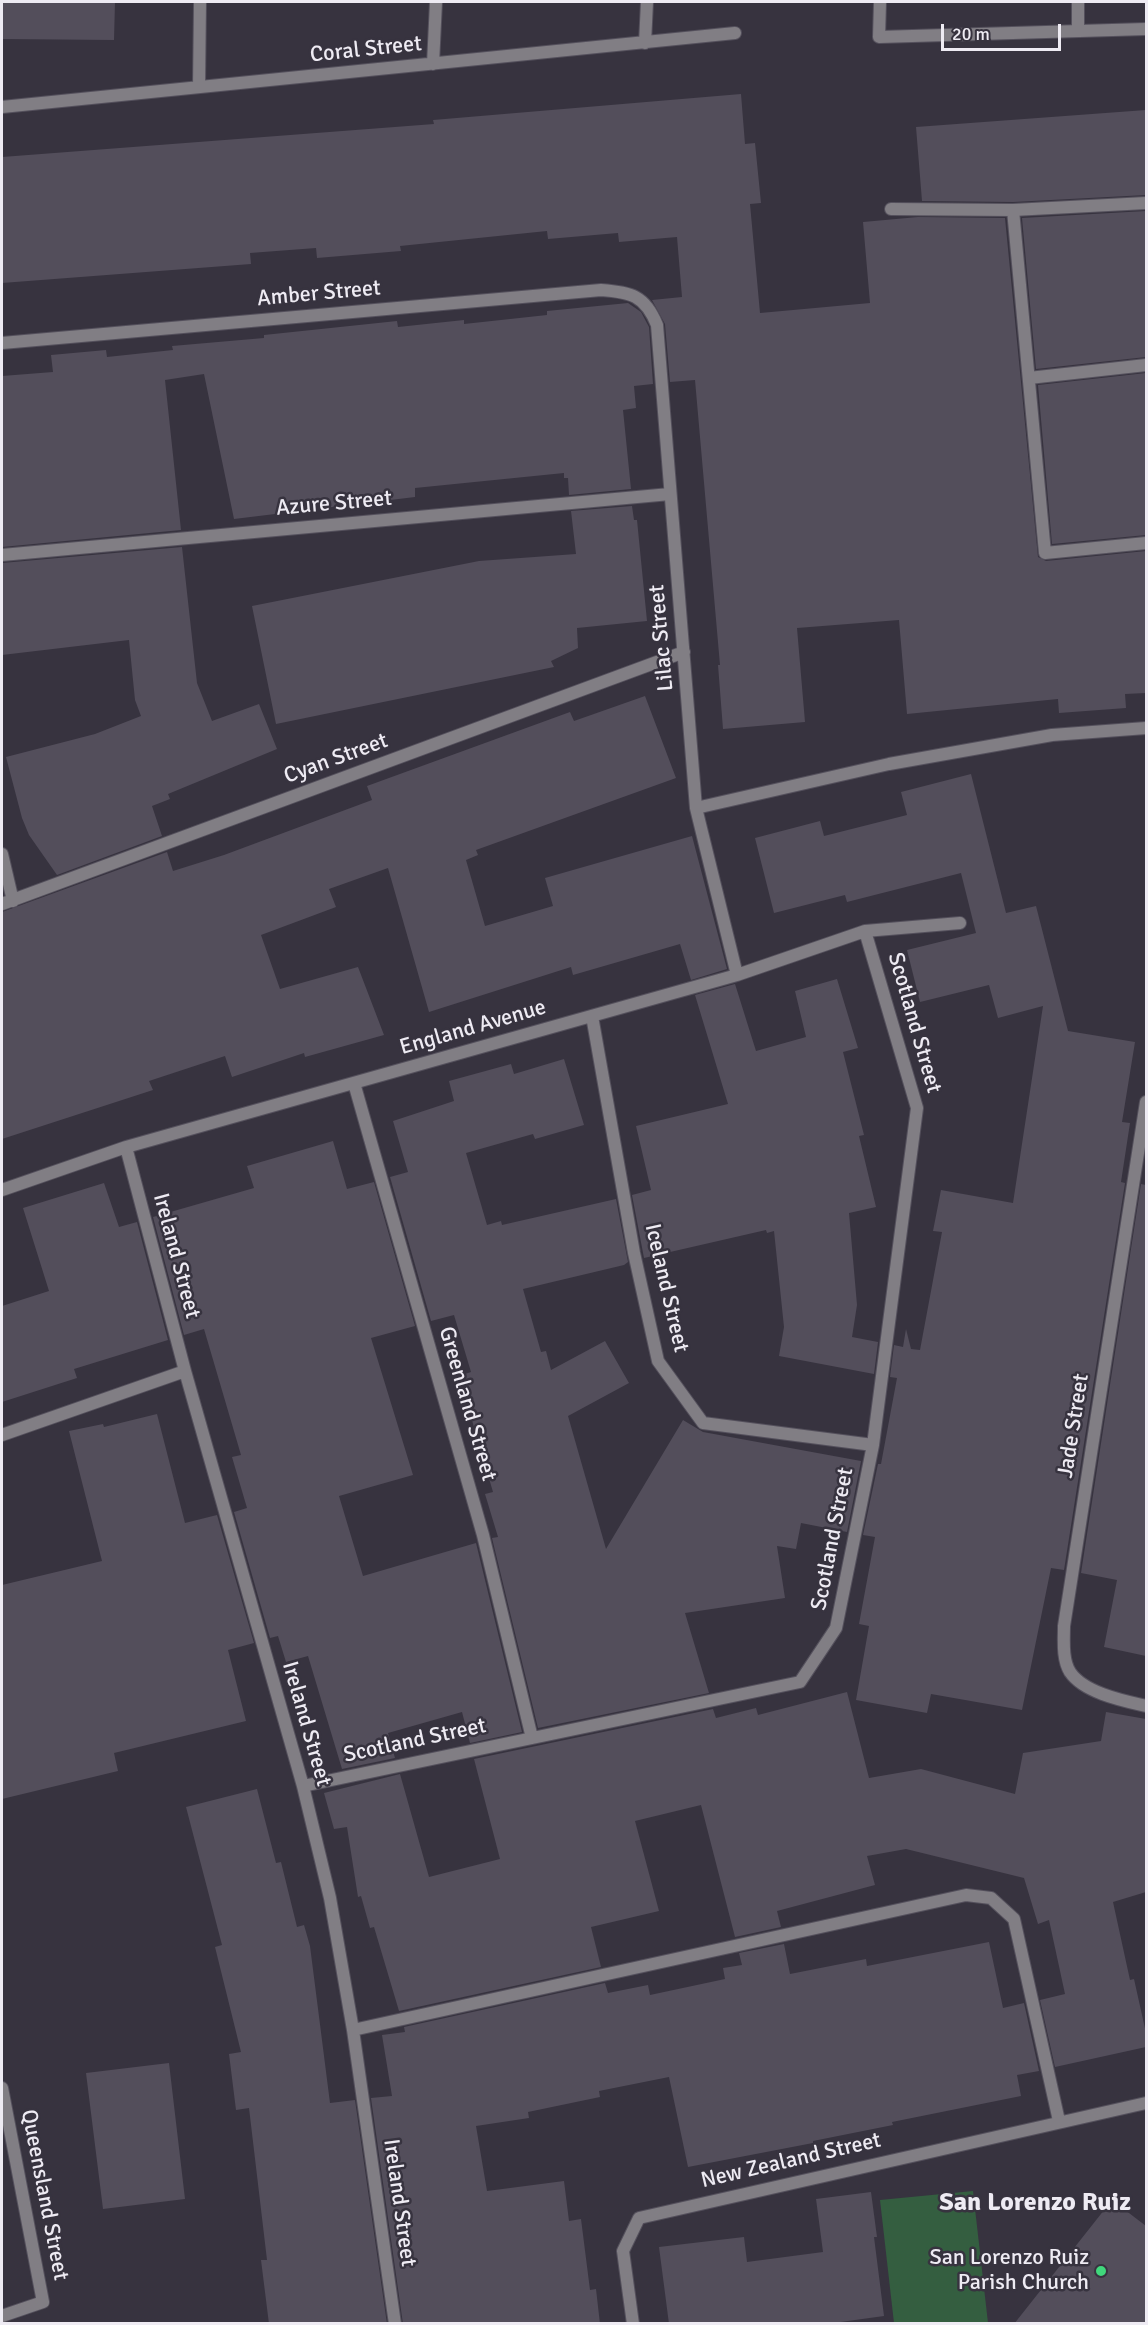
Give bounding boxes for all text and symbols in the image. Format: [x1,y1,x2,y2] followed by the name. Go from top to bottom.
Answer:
[944,12,1064,50] scale bar
[952,23,990,45] text: 20 m
[309,31,423,69] street label: Coral Street
[256,275,382,313] street label: Amber Street
[275,486,393,522] street label: Azure Street
[644,583,680,693] street label: Lilac Street
[280,728,392,790] street label: Cyan Street
[881,950,947,1096] street label: Scotland Street
[397,994,549,1062] street label: England Avenue
[147,1190,205,1322] street label: Ireland Street
[638,1221,694,1355] street label: Iceland Street
[432,1324,502,1484] street label: Greenland Street
[1053,1372,1095,1480] street label: Jade Street
[806,1465,860,1613] street label: Scotland Street
[276,1659,336,1789] street label: Ireland Street
[341,1713,489,1769] street label: Scotland Street
[14,2107,74,2283] street label: Queensland Street
[698,2127,884,2195] street label: New Zealand Street
[377,2137,421,2269] street label: Ireland Street
[939,2187,1131,2219] district label: San Lorenzo Ruiz
[929,2245,1089,2296] place label: San Lorenzo Ruiz Parish Church
[1094,2264,1108,2278] marker: San Lorenzo Ruiz Parish Church

